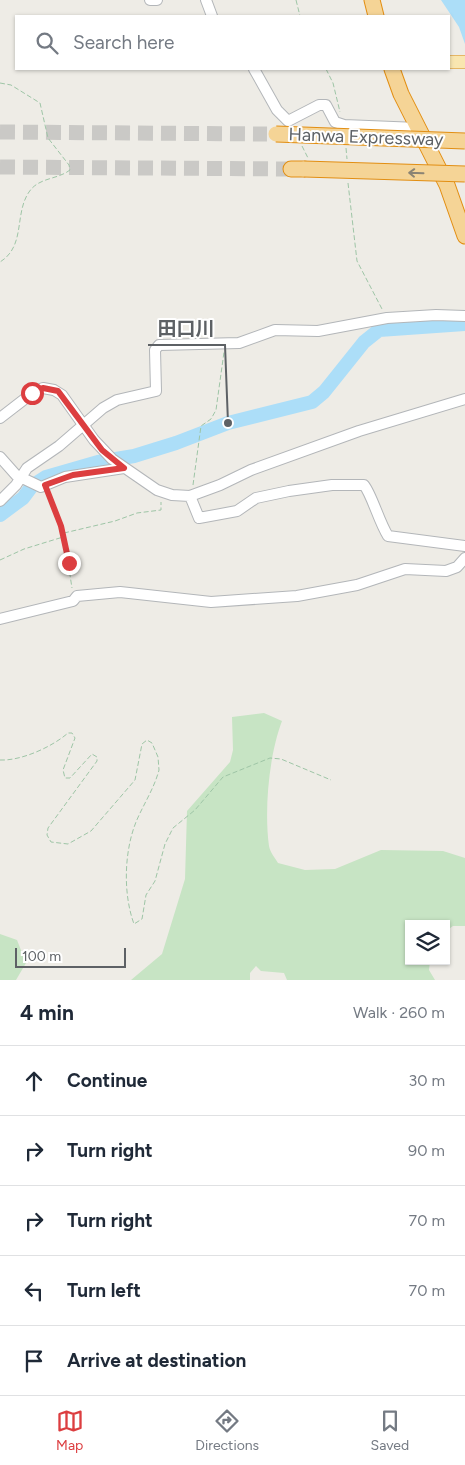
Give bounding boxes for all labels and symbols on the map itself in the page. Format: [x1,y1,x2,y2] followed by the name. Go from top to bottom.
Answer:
[288,123,444,151] street label: Hanwa Expressway
[409,168,425,178] one-way arrow
[148,311,225,345] callout: 田口川
[157,317,215,340] text: 田口川
[21,382,44,405] route start
[58,552,81,575] route end
[15,945,126,968] scale bar

